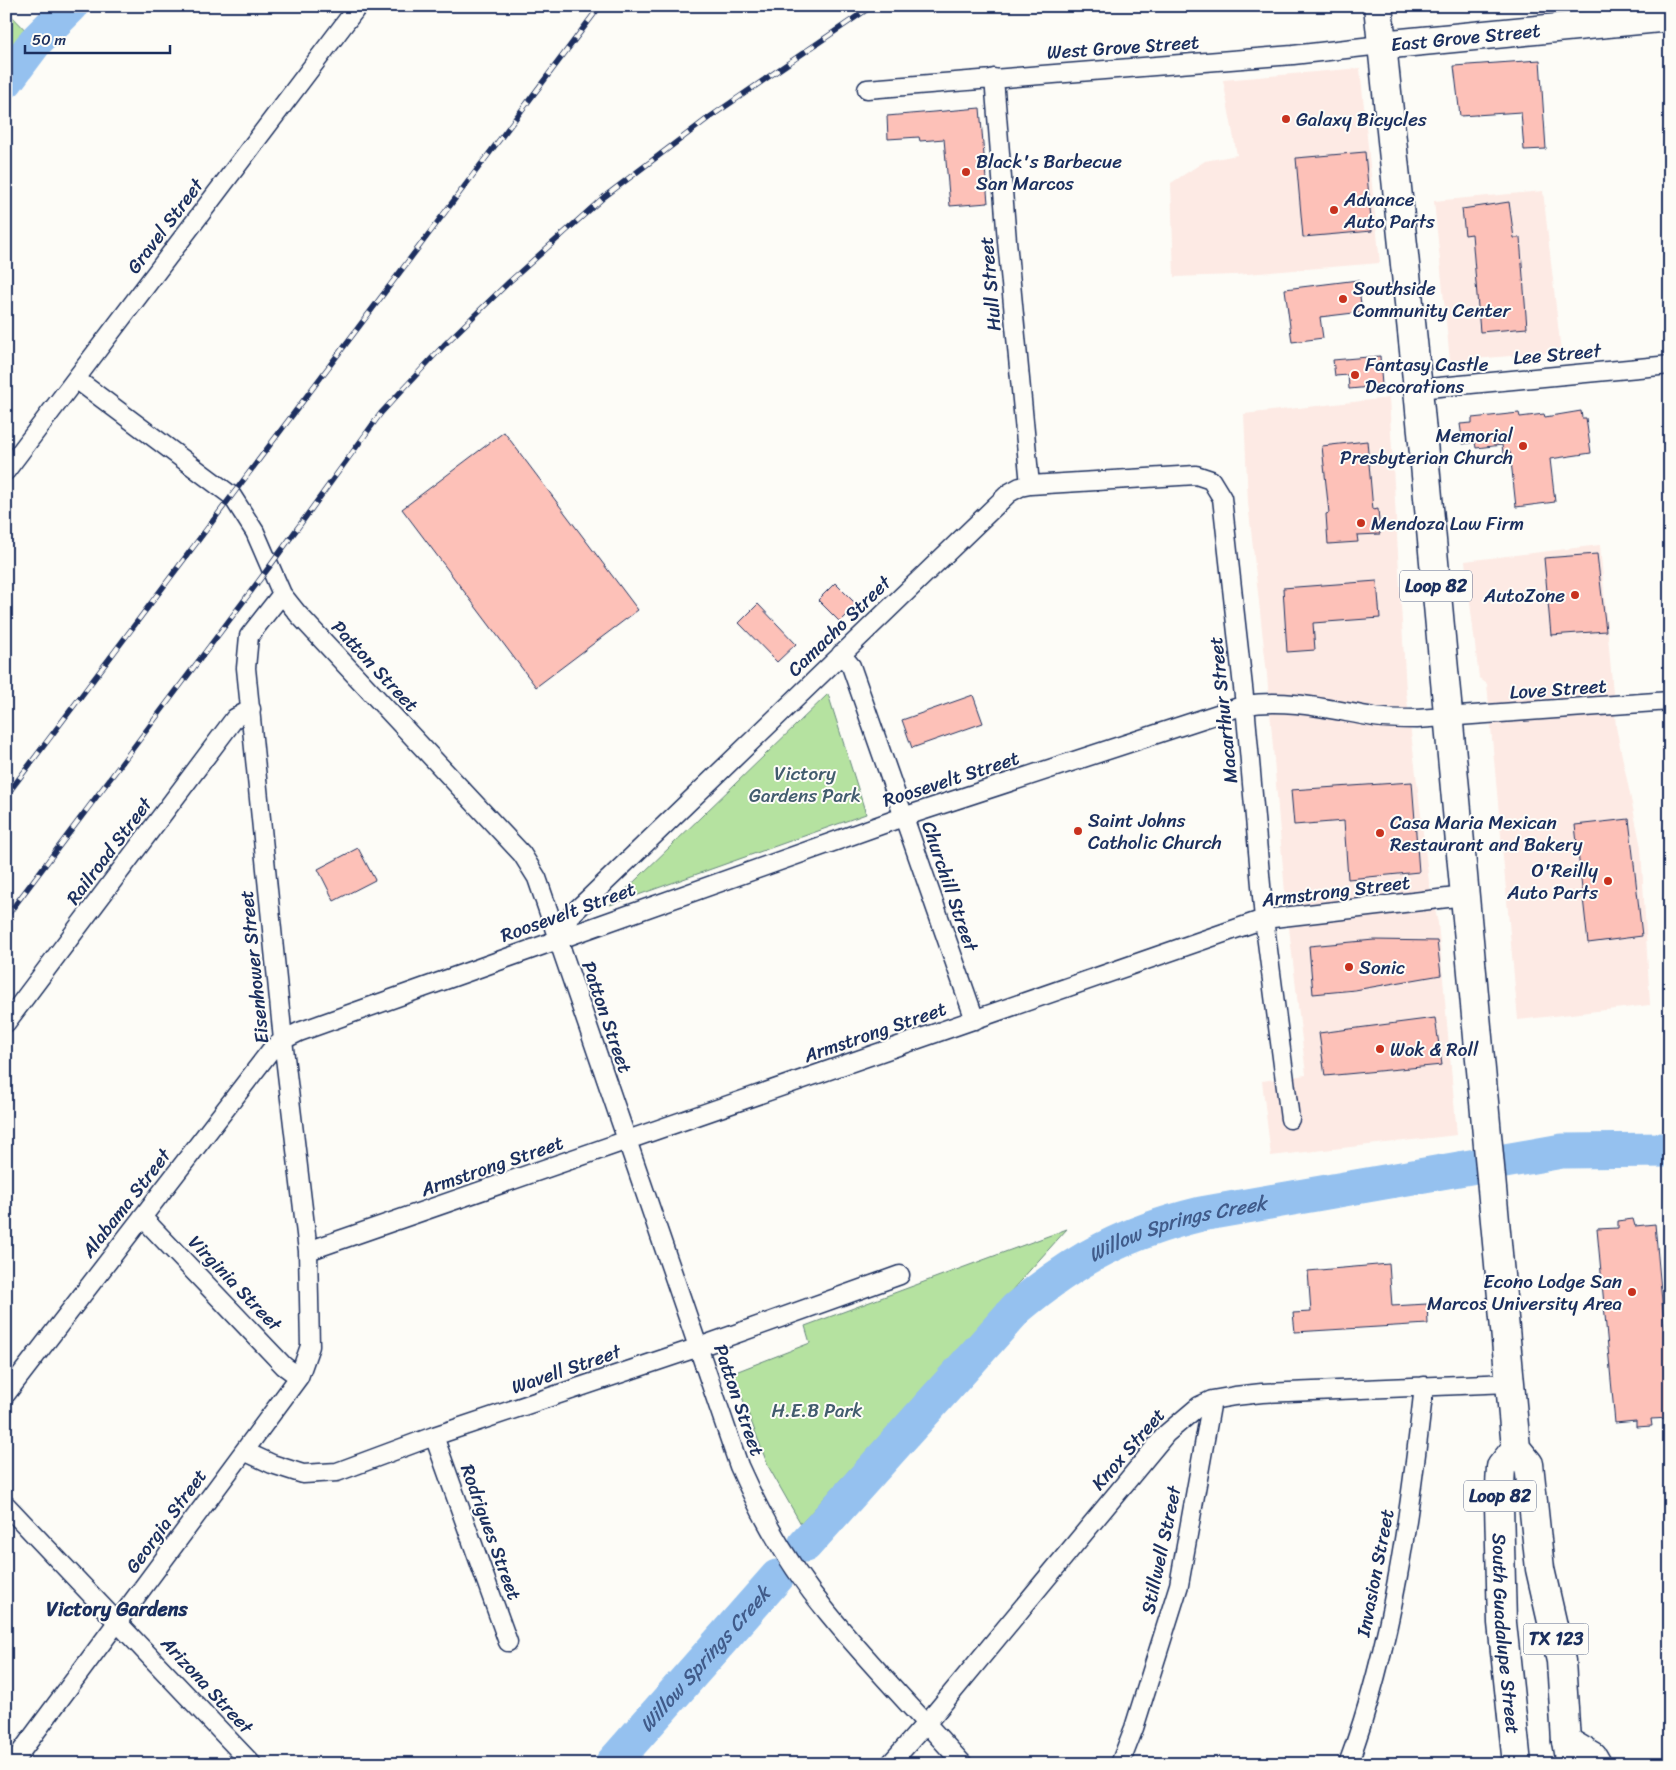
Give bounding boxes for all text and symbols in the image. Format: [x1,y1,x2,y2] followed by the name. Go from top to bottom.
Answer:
[1389,13,1542,60] street label: East Grove Street
[25,22,170,54] scale bar
[1046,25,1200,69] street label: West Grove Street
[32,27,67,53] text: 50 m
[1296,103,1427,136] place label: Galaxy Bicycles
[1280,113,1292,125] marker: Galaxy Bicycles
[976,145,1122,200] place label: Black's Barbecue San Marcos
[960,166,972,178] marker: Black's Barbecue San Marcos
[118,170,213,281] street label: Gravel Street
[1343,183,1435,238] place label: Advance Auto Parts
[1328,204,1340,216] marker: Advance Auto Parts
[969,235,1011,333] street label: Hull Street
[1353,272,1512,327] place label: Southside Community Center
[1337,293,1349,305] marker: Southside Community Center
[1512,334,1604,374] street label: Lee Street
[1365,348,1489,403] place label: Fantasy Castle Decorations
[1349,369,1361,381] marker: Fantasy Castle Decorations
[1340,419,1514,474] place label: Memorial Presbyterian Church
[1517,440,1529,452] marker: Memorial Presbyterian Church
[1371,507,1524,540] place label: Mendoza Law Firm
[1355,517,1367,529] marker: Mendoza Law Firm
[779,566,900,685] street label: Camacho Street
[1400,570,1472,602] road number: Loop 82
[1483,579,1565,612] place label: AutoZone
[1569,589,1581,601] marker: AutoZone
[323,612,427,720] street label: Patton Street
[1199,635,1247,785] street label: Macarthur Street
[1508,669,1608,709] street label: Love Street
[878,741,1024,817] street label: Roosevelt Street
[749,757,861,812] park label: Victory Gardens Park
[57,789,162,912] street label: Railroad Street
[1088,804,1222,859] place label: Saint Johns Catholic Church
[1390,806,1583,861] place label: Casa Maria Mexican Restaurant and Bakery
[912,817,988,957] street label: Churchill Street
[1072,825,1084,837] marker: Saint Johns Catholic Church
[1374,827,1386,839] marker: Casa Maria Mexican Restaurant and Bakery
[1506,854,1598,909] place label: O'Reilly Auto Parts
[1259,866,1412,917] street label: Armstrong Street
[496,872,640,952] street label: Roosevelt Street
[1602,875,1614,887] marker: O'Reilly Auto Parts
[230,889,278,1045] street label: Eisenhower Street
[1359,951,1406,984] place label: Sonic
[572,956,642,1078] street label: Patton Street
[1343,961,1355,973] marker: Sonic
[798,992,951,1072] street label: Armstrong Street
[1390,1033,1479,1066] place label: Wok & Roll
[1374,1043,1386,1055] marker: Wok & Roll
[415,1126,568,1206] street label: Armstrong Street
[72,1140,180,1266] street label: Alabama Street
[1081,1185,1271,1272] water label: Willow Springs Creek
[180,1227,291,1340] street label: Virginia Street
[1427,1265,1622,1320] place label: Econo Lodge San Marcos University Area
[1626,1286,1638,1298] marker: Econo Lodge San Marcos University Area
[507,1334,626,1403] street label: Wavell Street
[704,1339,774,1461] street label: Patton Street
[772,1394,862,1427] park label: H.E.B Park
[1083,1400,1173,1498] street label: Knox Street
[451,1459,531,1605] street label: Rodrigues Street
[117,1462,215,1580] street label: Georgia Street
[1464,1480,1536,1512] road number: Loop 82
[1131,1482,1191,1617] street label: Stillwell Street
[1346,1506,1404,1641] street label: Invasion Street
[1483,1533,1530,1735] street label: South Guadalupe Street
[630,1576,781,1740] water label: Willow Springs Creek
[46,1592,189,1627] district label: Victory Gardens
[1524,1624,1588,1655] road number: TX 123
[152,1628,262,1743] street label: Arizona Street

